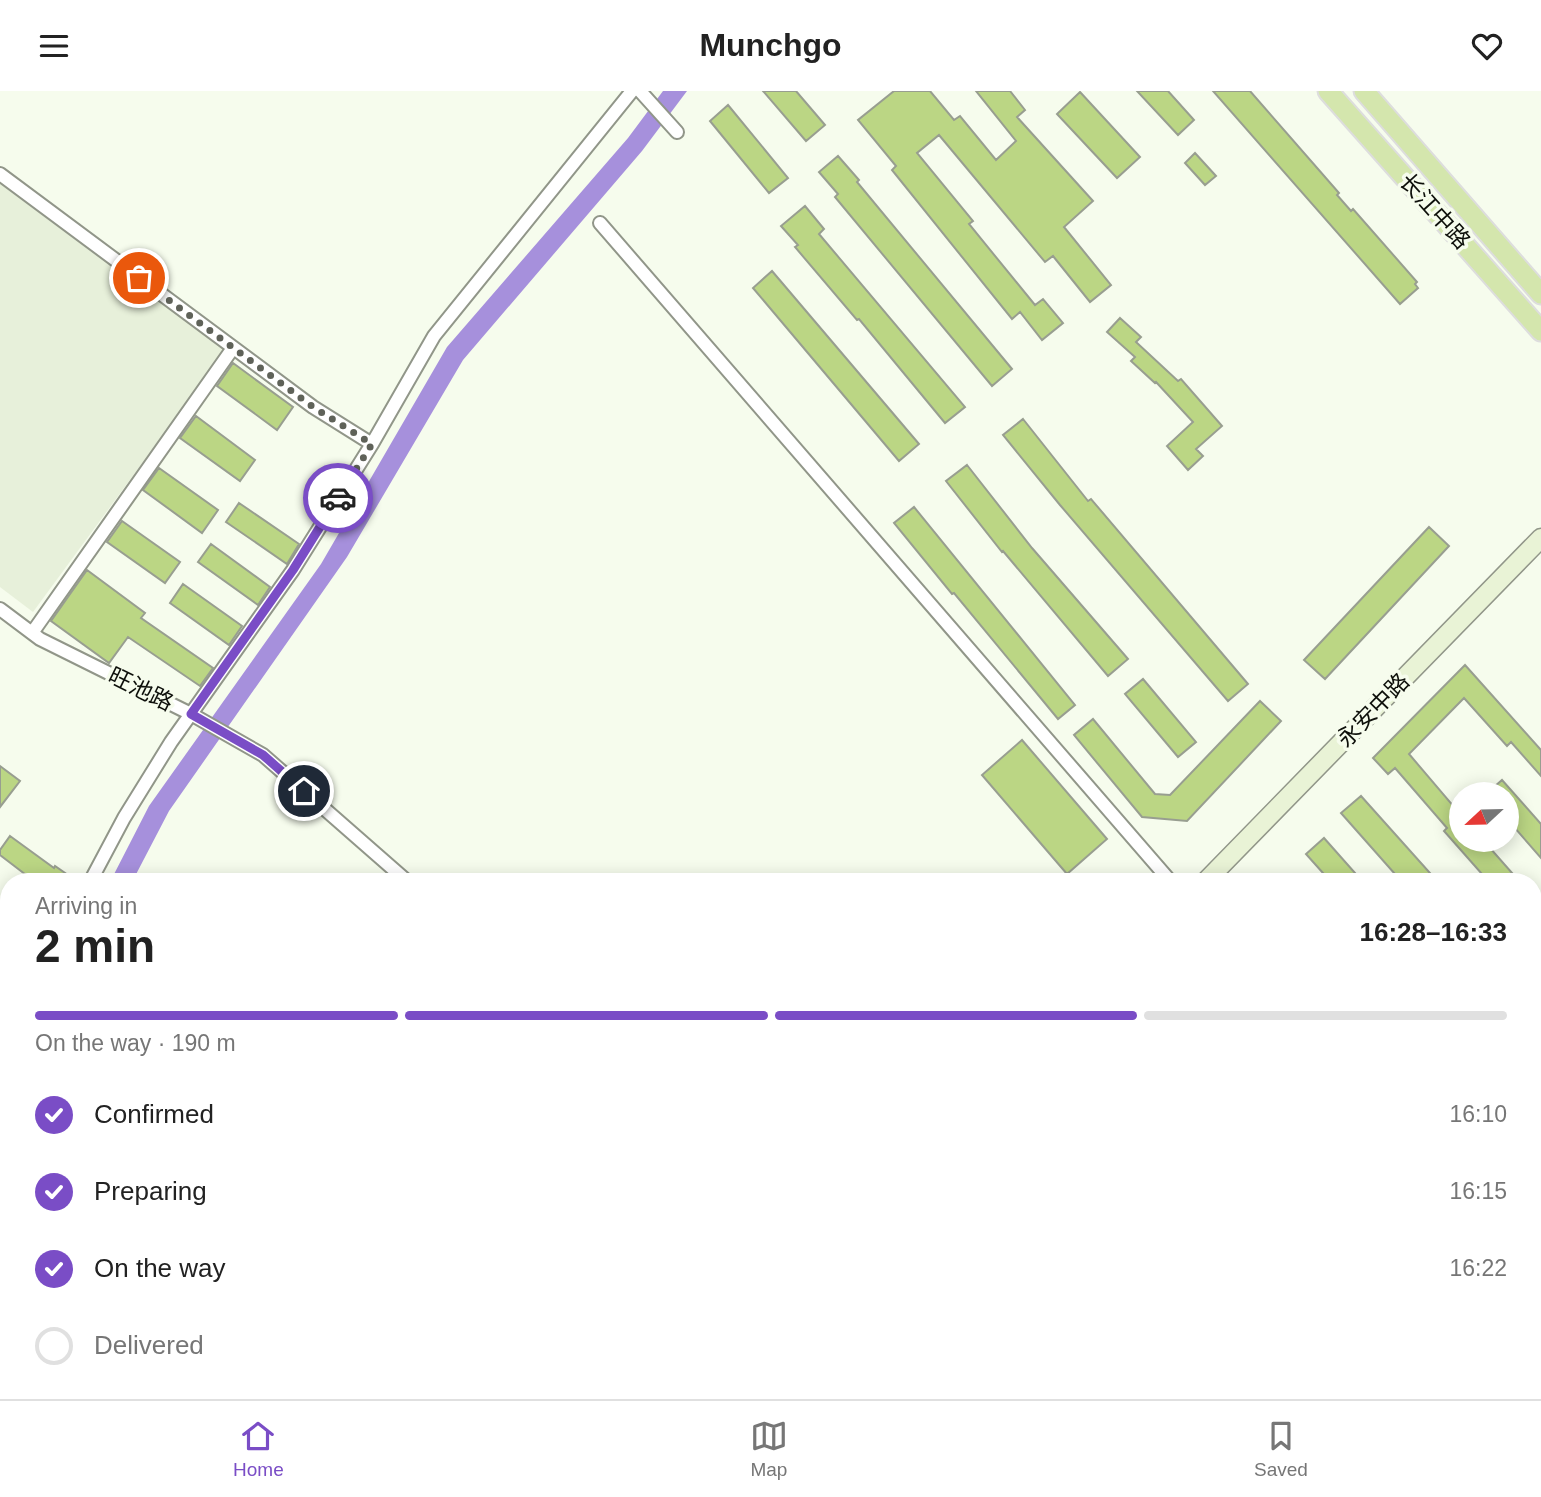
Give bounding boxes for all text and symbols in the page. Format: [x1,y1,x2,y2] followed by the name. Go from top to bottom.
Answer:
[35,27,73,65] icon: menu
[699,27,842,63] text: Munchgo
[1468,27,1506,65] icon: heart
[1395,168,1475,254] street label: 长江中路
[109,248,169,308] pin
[120,259,158,297] icon: bag
[303,463,373,533] courier
[319,479,357,517] icon: car
[104,662,178,716] street label: 旺池路
[1332,668,1414,752] street label: 永安中路
[274,761,334,821] pin
[285,772,323,810] icon: home
[1449,782,1519,852] north arrow
[1449,782,1519,852] map controls
[35,893,137,919] text: Arriving in
[1360,917,1507,947] text: 16:28–16:33
[35,920,155,972] text: 2 min
[35,1030,236,1056] text: On the way · 190 m
[35,1096,73,1134] icon: check
[94,1099,214,1129] text: Confirmed
[1449,1101,1507,1127] text: 16:10
[35,1173,73,1211] icon: check
[94,1176,207,1206] text: Preparing
[1449,1178,1507,1204] text: 16:15
[35,1250,73,1288] icon: check
[94,1253,226,1283] text: On the way
[1449,1255,1507,1281] text: 16:22
[94,1330,204,1360] text: Delivered
[233,1417,284,1481] tab: Home
[750,1417,788,1481] tab: Map
[1254,1417,1308,1481] tab: Saved

